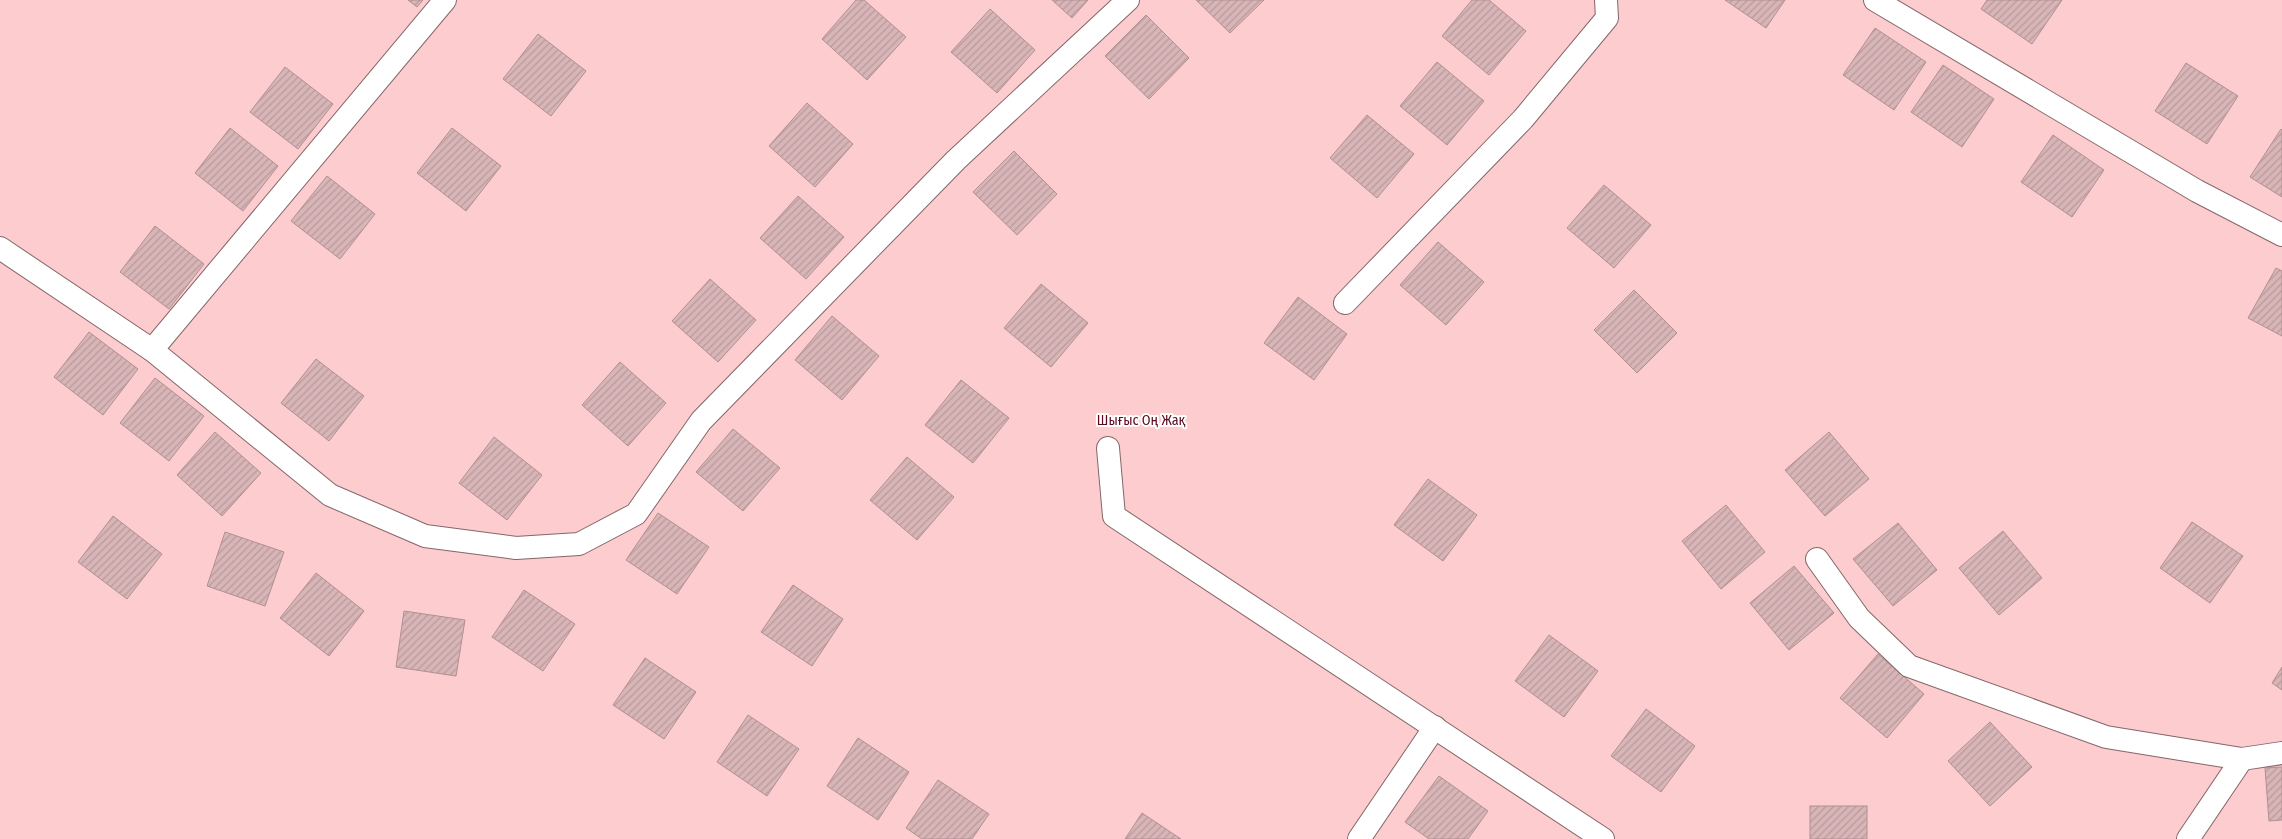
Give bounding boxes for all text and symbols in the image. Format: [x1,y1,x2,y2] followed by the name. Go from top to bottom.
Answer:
[1097,412,1186,429] park label: Шығыс Оң Жақ

